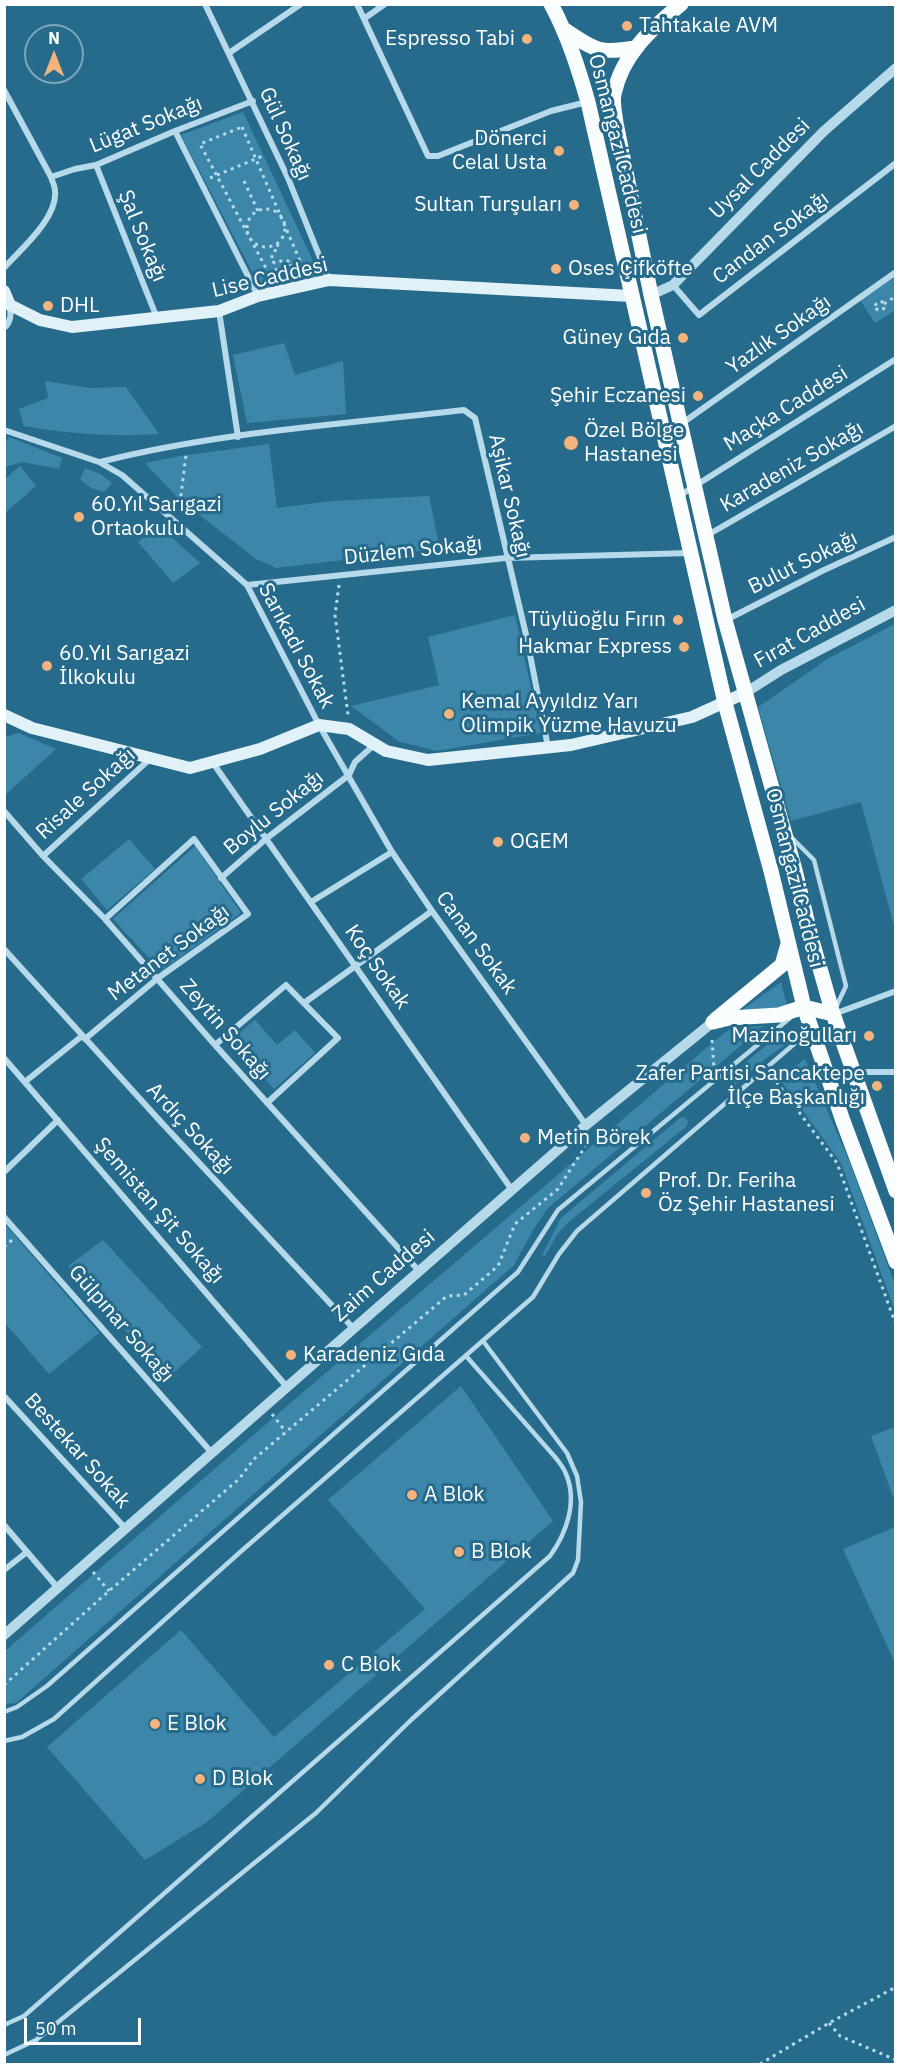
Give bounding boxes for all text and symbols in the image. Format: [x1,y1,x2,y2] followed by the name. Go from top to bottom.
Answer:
[639,13,778,39] place label: Tahtakale AVM
[620,19,634,33] marker: Tahtakale AVM
[24,24,84,84] north arrow
[385,26,515,52] place label: Espresso Tabi
[48,28,60,48] text: N
[520,32,534,46] marker: Espresso Tabi
[582,52,652,236] street label: Osmangazi Caddesi
[253,83,317,185] street label: Gül Sokağı
[86,91,206,159] street label: Lügat Sokağı
[704,113,816,225] street label: Uysal Caddesi
[452,126,547,176] place label: Dönerci Celal Usta
[552,144,566,158] marker: Dönerci Celal Usta
[112,186,172,286] street label: Şal Sokağı
[708,186,834,290] street label: Candan Sokağı
[414,192,562,218] place label: Sultan Turşuları
[567,198,581,212] marker: Sultan Turşuları
[210,252,330,304] street label: Lise Caddesi
[568,256,693,282] place label: Oses Çifköfte
[549,262,563,276] marker: Oses Çifköfte
[722,290,836,380] street label: Yazlık Sokağı
[60,293,99,319] place label: DHL
[41,299,55,313] marker: DHL
[562,325,671,351] place label: Güney Gıda
[676,331,690,345] marker: Güney Gıda
[719,361,853,457] street label: Maçka Caddesi
[550,383,686,409] place label: Şehir Eczanesi
[691,389,705,403] marker: Şehir Eczanesi
[716,416,868,518] street label: Karadeniz Sokağı
[584,418,684,468] place label: Özel Bölge Hastanesi
[483,432,535,560] street label: Aşikar Sokağı
[562,434,580,452] marker: Özel Bölge Hastanesi
[91,492,222,542] place label: 60.Yıl Sarıgazi Ortaokulu
[72,510,86,524] marker: 60.Yıl Sarıgazi Ortaokulu
[744,526,862,600] street label: Bulut Sokağı
[343,531,483,571] street label: Düzlem Sokağı
[252,579,340,713] street label: Sarıkadı Sokak
[750,592,870,674] street label: Fırat Caddesi
[528,607,666,633] place label: Tüylüoğlu Fırın
[671,613,685,627] marker: Tüylüoğlu Fırın
[518,634,672,660] place label: Hakmar Express
[677,640,691,654] marker: Hakmar Express
[59,641,190,691] place label: 60.Yıl Sarıgazi İlkokulu
[40,659,54,673] marker: 60.Yıl Sarıgazi İlkokulu
[461,689,677,739] place label: Kemal Ayyıldız Yarı Olimpik Yüzme Havuzu
[442,707,456,721] marker: Kemal Ayyıldız Yarı Olimpik Yüzme Havuzu
[31,743,141,845] street label: Risale Sokağı
[219,765,329,861] street label: Boylu Sokağı
[759,786,829,970] street label: Osmangazi Caddesi
[510,829,569,855] place label: OGEM
[491,835,505,849] marker: OGEM
[430,886,522,1000] street label: Canan Sokak
[103,899,235,1007] street label: Metanet Sokağı
[339,920,415,1014] street label: Koç Sokak
[174,974,276,1086] street label: Zeytin Sokağı
[732,1023,857,1049] place label: Mazinoğulları
[862,1029,876,1043] marker: Mazinoğulları
[636,1061,865,1111] place label: Zafer Partisi Sancaktepe İlçe Başkanlığı
[141,1078,239,1180] street label: Ardıç Sokağı
[870,1079,884,1093] marker: Zafer Partisi Sancaktepe İlçe Başkanlığı
[537,1125,651,1151] place label: Metin Börek
[518,1131,532,1145] marker: Metin Börek
[89,1133,229,1289] street label: Şemistan Şit Sokağı
[658,1168,835,1218] place label: Prof. Dr. Feriha Öz Şehir Hastanesi
[639,1186,653,1200] marker: Prof. Dr. Feriha Öz Şehir Hastanesi
[328,1225,440,1327] street label: Zaim Caddesi
[63,1260,179,1388] street label: Gülpınar Sokağı
[303,1342,445,1368] place label: Karadeniz Gıda
[284,1348,298,1362] marker: Karadeniz Gıda
[19,1388,135,1514] street label: Bestekar Sokak
[424,1482,485,1508] place label: A Blok
[405,1488,419,1502] marker: A Blok
[471,1539,532,1565] place label: B Blok
[452,1545,466,1559] marker: B Blok
[341,1652,401,1678] place label: C Blok
[322,1658,336,1672] marker: C Blok
[167,1711,226,1737] place label: E Blok
[148,1717,162,1731] marker: E Blok
[212,1766,273,1792] place label: D Blok
[193,1772,207,1786] marker: D Blok
[27,2006,144,2044] scale bar
[35,2017,77,2040] text: 50 m

